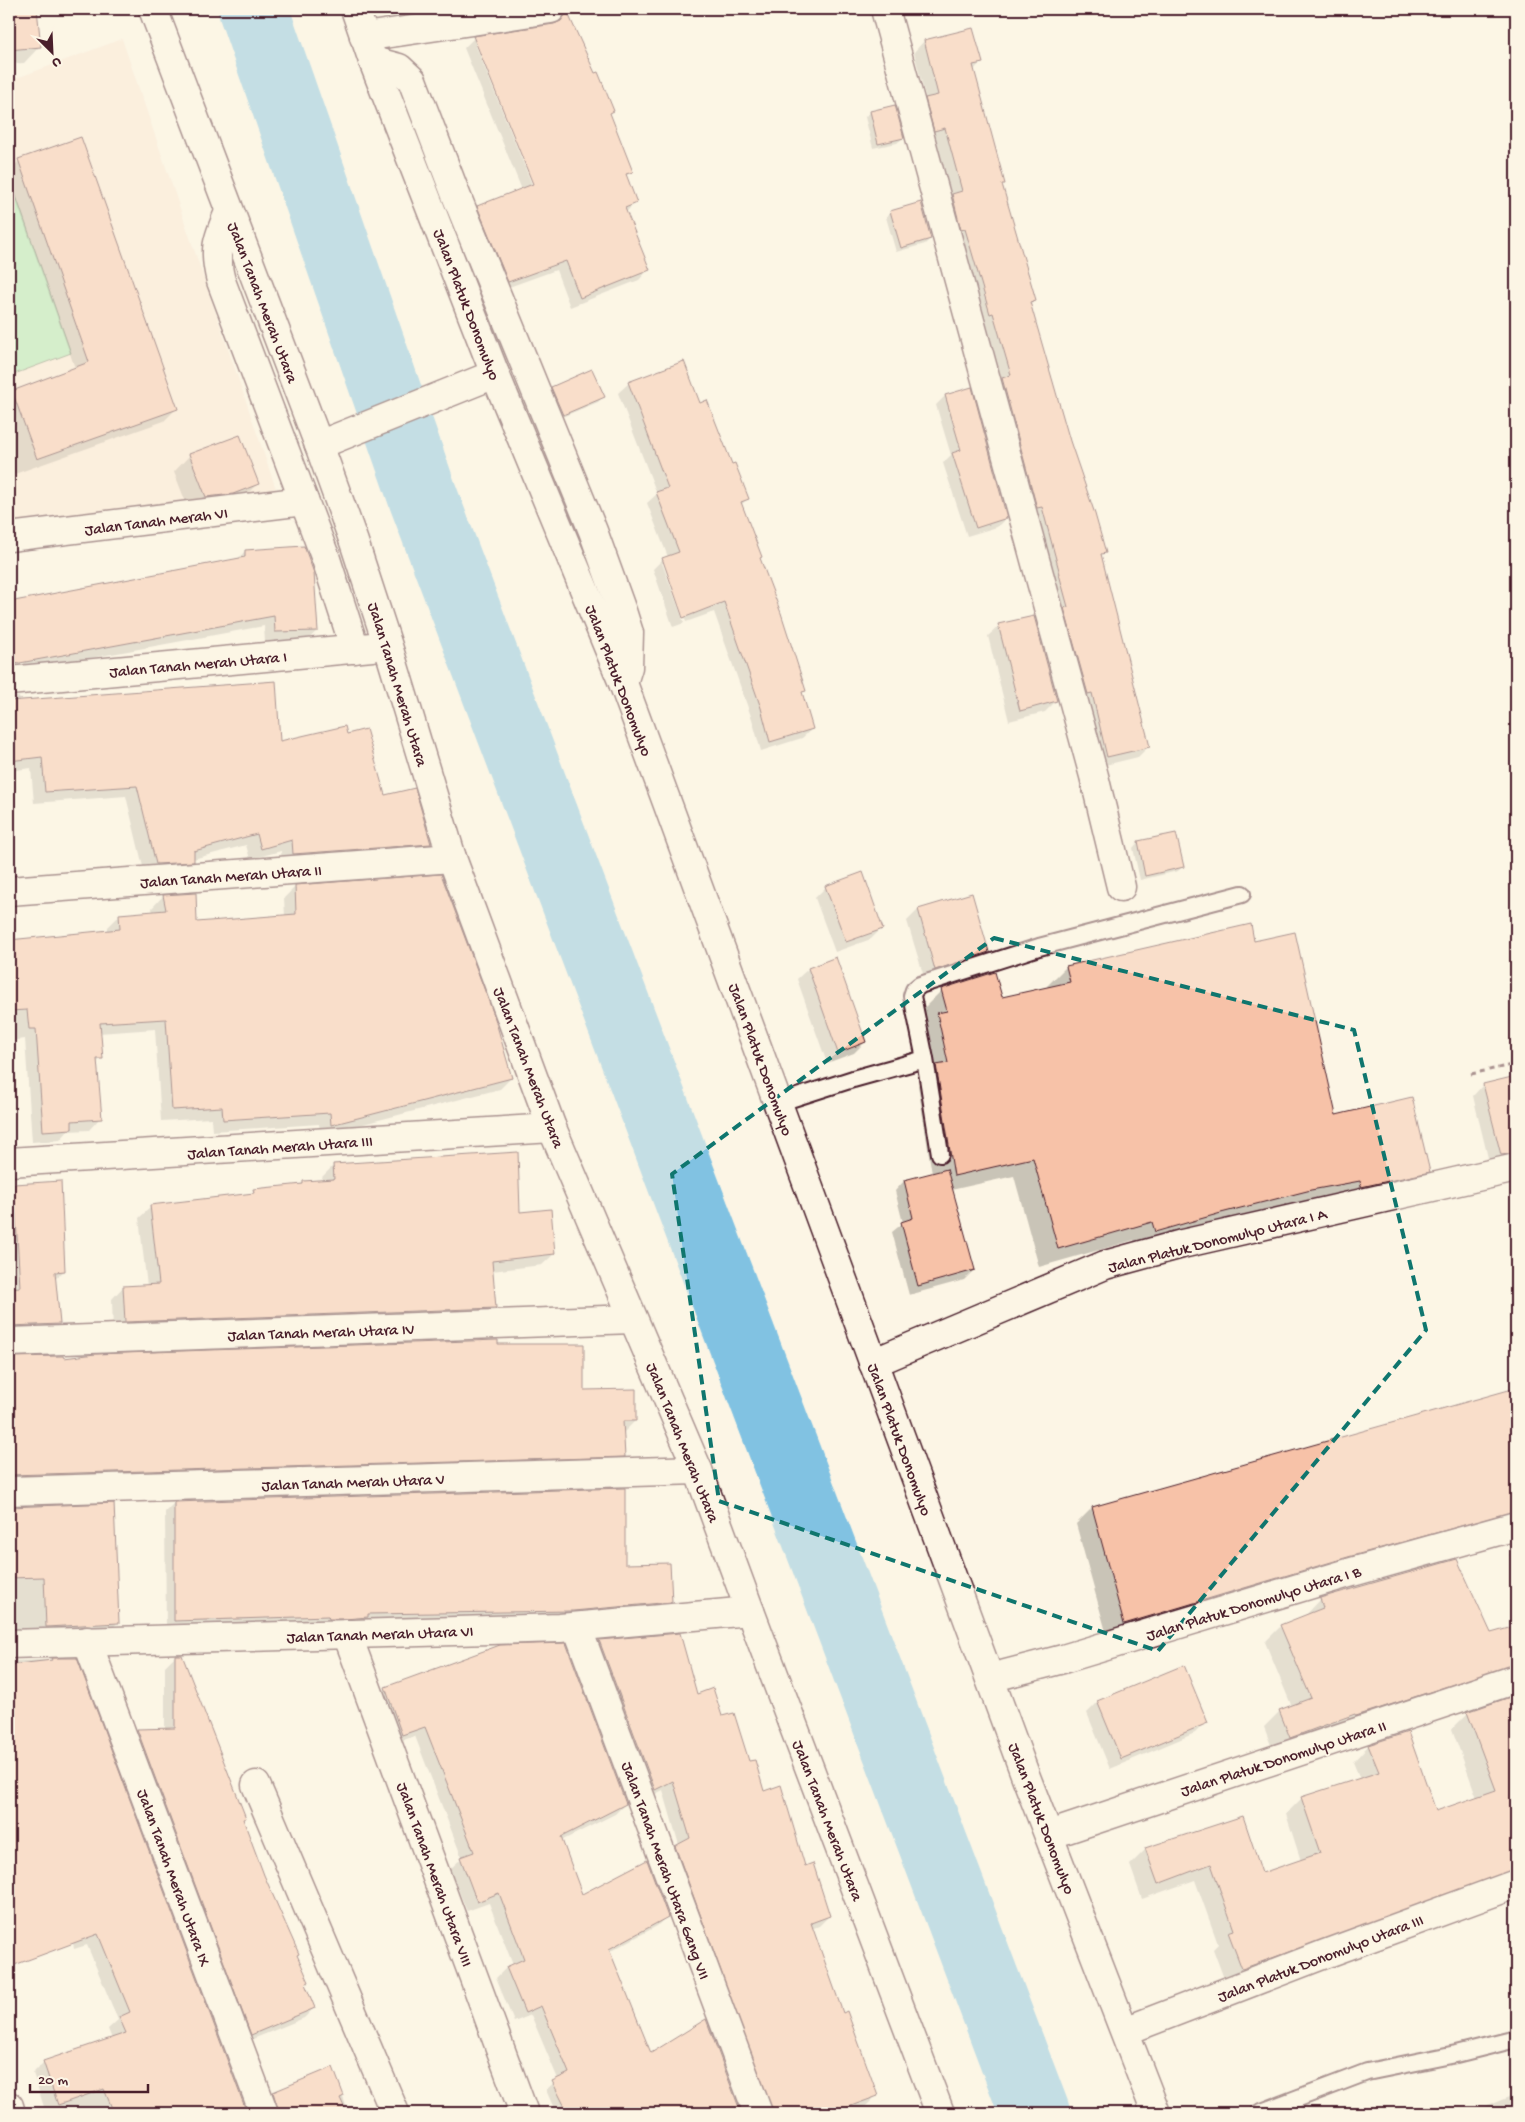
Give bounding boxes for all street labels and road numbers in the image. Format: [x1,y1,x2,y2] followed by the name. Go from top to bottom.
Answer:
[221,220,301,387] street label: Jalan Tanah Merah Utara
[427,227,502,384] street label: Jalan Platuk Donomulyo
[84,505,229,542] street label: Jalan Tanah Merah VI
[362,601,430,770] street label: Jalan Tanah Merah Utara
[579,603,654,760] street label: Jalan Platuk Donomulyo
[109,649,288,684] street label: Jalan Tanah Merah Utara I
[140,863,323,894] street label: Jalan Tanah Merah Utara II
[722,982,795,1139] street label: Jalan Platuk Donomulyo
[487,985,567,1152] street label: Jalan Tanah Merah Utara
[187,1134,374,1165] street label: Jalan Tanah Merah Utara III
[1107,1206,1331,1279] street label: Jalan Platuk Donomulyo Utara I A
[227,1322,415,1347] street label: Jalan Tanah Merah Utara IV
[640,1361,722,1527] street label: Jalan Tanah Merah Utara
[861,1362,934,1519] street label: Jalan Platuk Donomulyo
[261,1472,445,1497] street label: Jalan Tanah Merah Utara V
[1145,1563,1364,1647] street label: Jalan Platuk Donomulyo Utara I B
[286,1624,474,1649] street label: Jalan Tanah Merah Utara VI
[1179,1718,1389,1803] street label: Jalan Platuk Donomulyo Utara II
[786,1738,866,1905] street label: Jalan Tanah Merah Utara
[1002,1741,1077,1898] street label: Jalan Platuk Donomulyo
[615,1760,712,1983] street label: Jalan Tanah Merah Utara Gang VII
[390,1780,475,1970] street label: Jalan Tanah Merah Utara VIII
[131,1787,213,1970] street label: Jalan Tanah Merah Utara IX
[1216,1912,1427,2008] street label: Jalan Platuk Donomulyo Utara III

